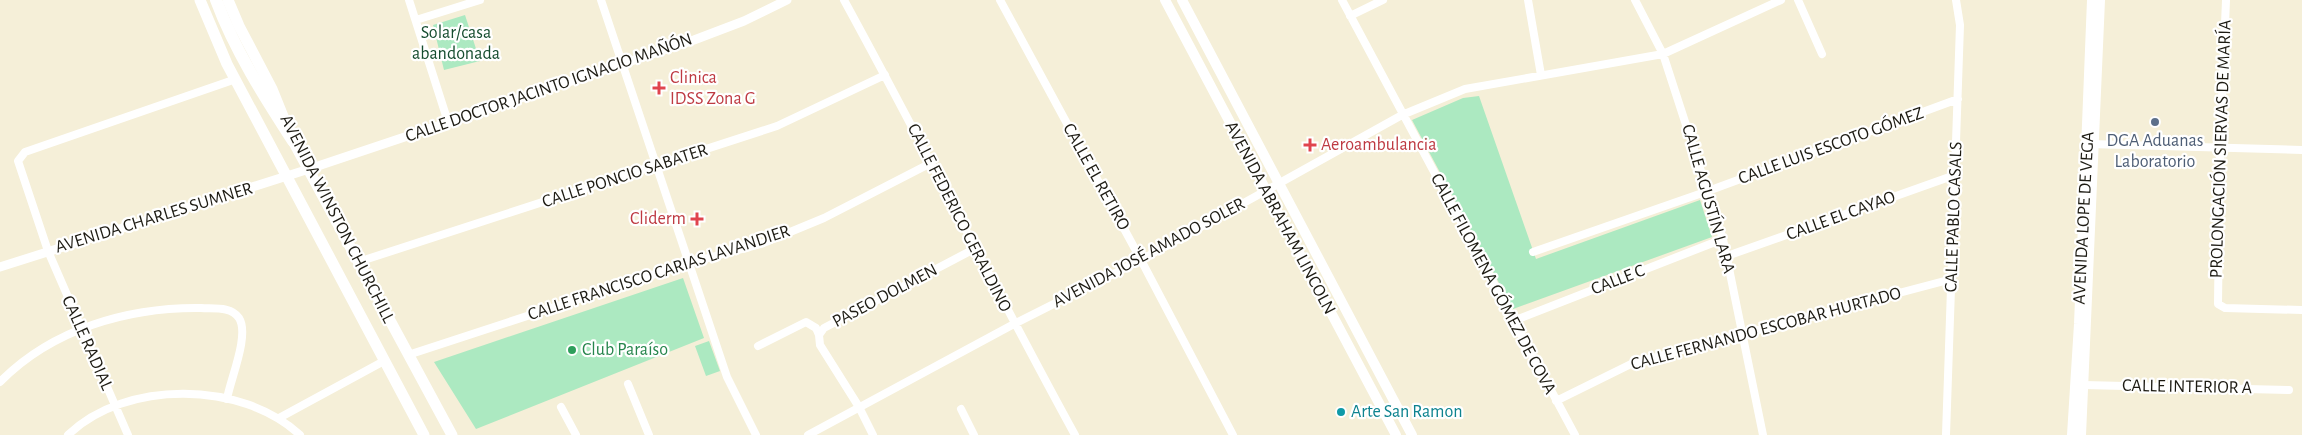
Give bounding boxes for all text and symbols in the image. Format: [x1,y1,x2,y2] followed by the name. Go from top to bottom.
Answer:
[2204,19,2235,279] street label: PROLONGACIÓN SIERVAS DE MARÍA
[412,24,500,63] park label: Solar/casa abandonada
[402,27,695,146] street label: CALLE DOCTOR JACINTO IGNACIO MAÑÓN
[670,69,755,108] place label: Clinica IDSS Zona G
[652,81,666,95] marker: Clinica IDSS Zona G
[1735,101,1926,188] street label: CALLE LUIS ESCOTO GÓMEZ
[277,112,398,327] street label: AVENIDA WINSTON CHURCHILL
[2149,116,2161,128] marker: DGA Aduanas Laboratorio
[1221,118,1339,318] street label: AVENIDA ABRAHAM LINCOLN
[904,121,1014,315] street label: CALLE FEDERICO GERALDINO
[1059,121,1133,233] street label: CALLE EL RETIRO
[1678,122,1741,276] street label: CALLE AGUSTÍN LARA
[2070,131,2098,305] street label: AVENIDA LOPE DE VEGA
[2107,132,2203,171] place label: DGA Aduanas Laboratorio
[1321,136,1436,154] place label: Aeroambulancia
[1303,138,1317,152] marker: Aeroambulancia
[540,141,710,211] street label: CALLE PONCIO SABATER
[1942,141,1966,293] street label: CALLE PABLO CASALS
[1427,169,1562,398] street label: CALLE FILOMENA GÓMEZ DE COVA
[53,179,255,257] street label: AVENIDA CHARLES SUMNER
[1784,188,1898,244] street label: CALLE EL CAYAO
[1049,192,1248,311] street label: AVENIDA JOSÉ AMADO SOLER
[630,210,686,228] place label: Cliderm
[690,212,704,226] marker: Cliderm
[526,222,792,324] street label: CALLE FRANCISCO CARIAS LAVANDIER
[830,261,940,331] street label: PASEO DOLMEN
[1589,262,1647,298] street label: CALLE C
[1629,284,1903,374] street label: CALLE FERNANDO ESCOBAR HURTADO
[58,293,116,393] street label: CALLE RADIAL
[582,341,668,359] place label: Club Paraíso
[566,344,578,356] marker: Club Paraíso
[2122,377,2253,397] street label: CALLE INTERIOR A
[1351,403,1462,421] place label: Arte San Ramon
[1335,406,1347,418] marker: Arte San Ramon

